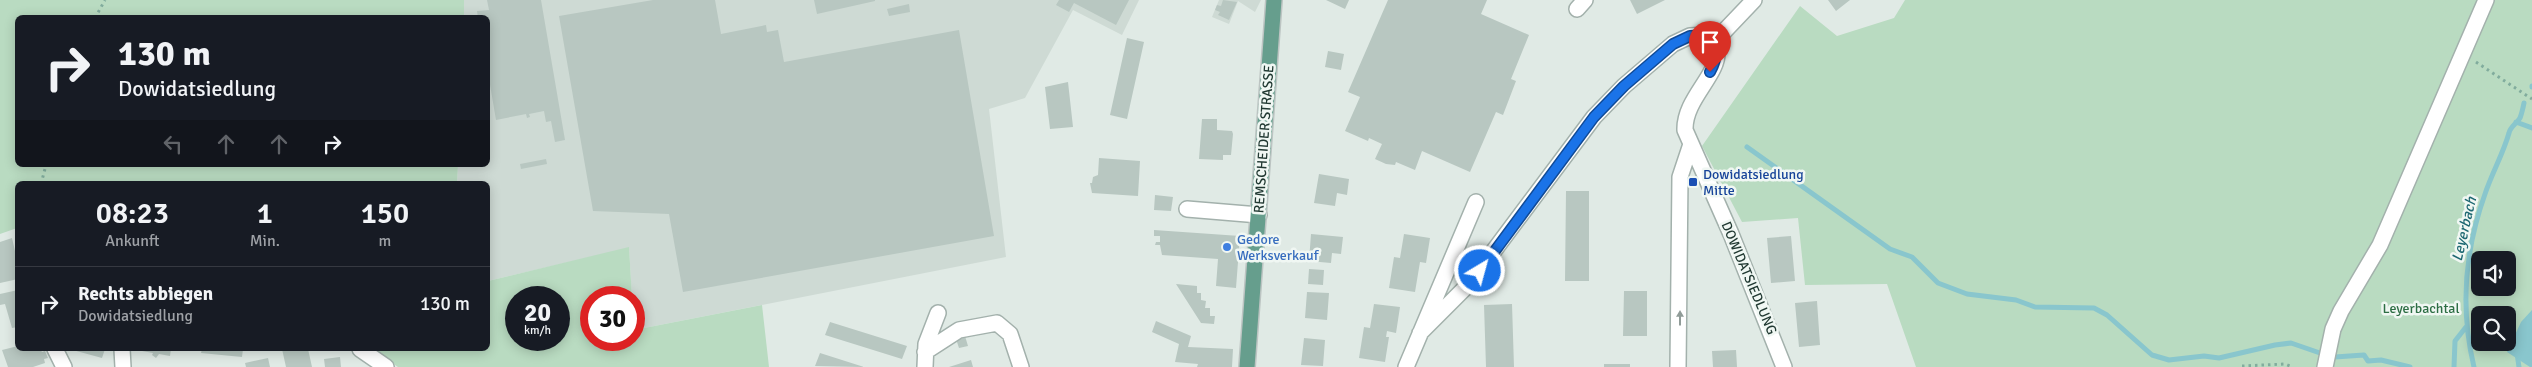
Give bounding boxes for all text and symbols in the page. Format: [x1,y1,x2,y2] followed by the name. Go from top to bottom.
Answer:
[1689,21,1731,72] pin
[1696,28,1724,56] icon: arrive
[118,32,211,75] text: 130 m
[35,35,100,100] icon: right
[1250,64,1278,214] street label: REMSCHEIDER STRASSE
[118,75,276,102] text: Dowidatsiedlung
[159,130,187,158] icon: left
[212,130,240,158] icon: ahead
[265,130,293,158] icon: ahead
[318,130,346,158] icon: right
[1703,166,1804,199] place label: Dowidatsiedlung Mitte
[1687,176,1699,188] marker: Dowidatsiedlung Mitte
[2448,194,2480,263] water label: Leyerbach
[96,195,169,232] text: 08:23
[257,195,273,232] text: 1
[361,195,409,232] text: 150
[1717,219,1781,337] street label: DOWIDATSIEDLUNG
[105,231,159,251] text: Ankunft
[250,231,280,251] text: Min.
[379,231,391,251] text: m
[1237,231,1320,264] place label: Gedore Werksverkauf
[1221,241,1233,253] marker: Gedore Werksverkauf
[1453,244,1505,296] position arrow
[2471,251,2516,351] map controls
[2471,251,2516,296] button: sound
[78,282,213,306] text: Rechts abbiegen
[580,286,645,351] speed limit sign: 30
[35,290,63,318] icon: right
[420,292,470,316] text: 130 m
[524,297,551,328] text: 20
[2382,300,2460,317] park label: Leyerbachtal
[78,306,193,326] text: Dowidatsiedlung
[2471,306,2516,351] button: search
[1676,310,1684,326] one-way arrow
[524,323,551,338] text: km/h

